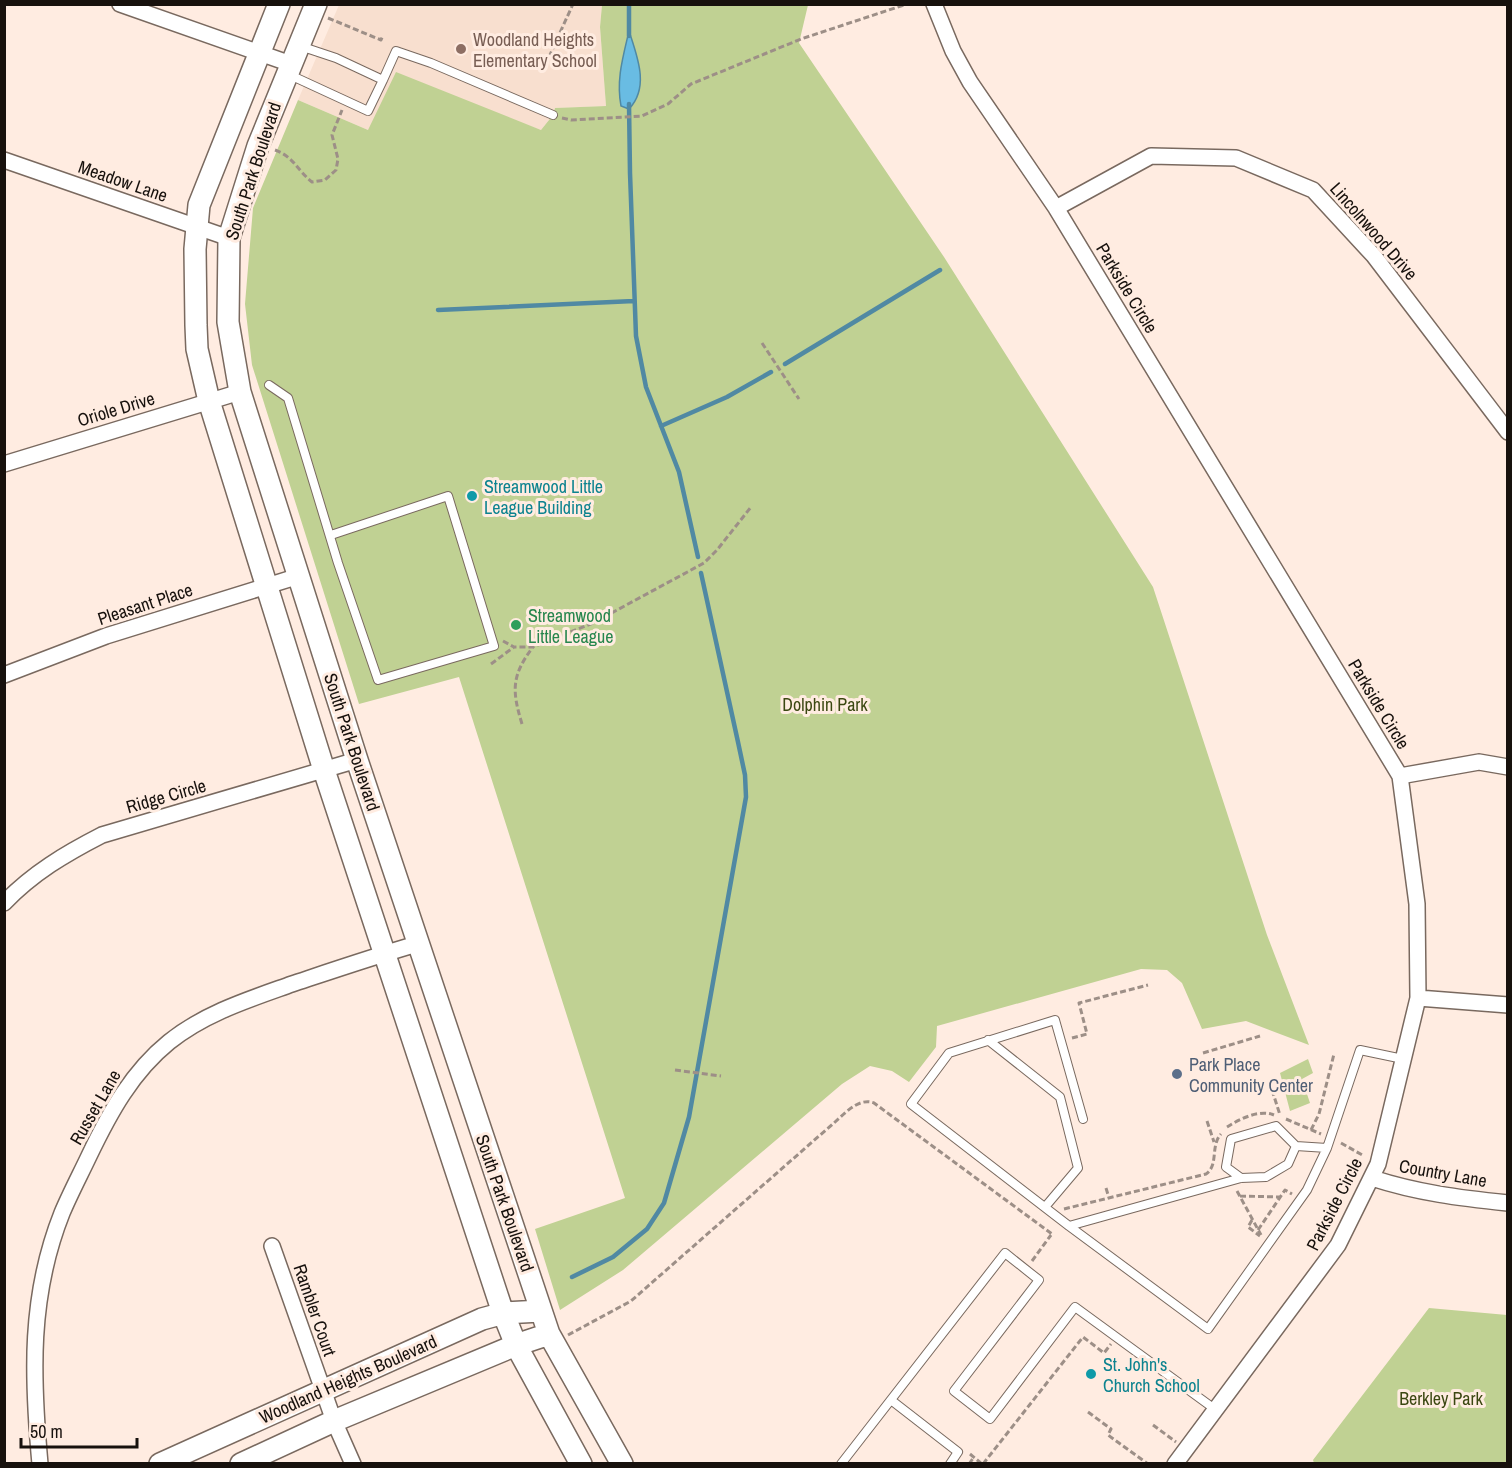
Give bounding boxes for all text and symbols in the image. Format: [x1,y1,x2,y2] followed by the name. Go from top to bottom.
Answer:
[473,27,597,73] place label: Woodland Heights Elementary School
[454,42,468,56] marker: Woodland Heights Elementary School
[219,99,287,243] street label: South Park Boulevard
[75,154,171,208] street label: Meadow Lane
[1324,177,1424,285] street label: Lincolnwood Drive
[1090,238,1164,338] street label: Parkside Circle
[74,385,158,433] street label: Oriole Drive
[484,474,603,520] place label: Streamwood Little League Building
[465,489,479,503] marker: Streamwood Little League Building
[94,577,196,631] street label: Pleasant Place
[528,603,613,649] place label: Streamwood Little League
[509,618,523,632] marker: Streamwood Little League
[1342,654,1416,754] street label: Parkside Circle
[318,670,386,814] street label: South Park Boulevard
[782,692,868,717] park label: Dolphin Park
[123,773,209,819] street label: Ridge Circle
[1189,1052,1313,1098] place label: Park Place Community Center
[63,1065,127,1149] street label: Russet Lane
[1170,1067,1184,1081] marker: Park Place Community Center
[470,1131,540,1275] street label: South Park Boulevard
[1300,1153,1368,1255] street label: Parkside Circle
[1397,1153,1489,1193] street label: Country Lane
[288,1261,342,1359] street label: Rambler Court
[255,1329,441,1429] street label: Woodland Heights Boulevard
[1103,1352,1200,1398] place label: St. John's Church School
[1084,1367,1098,1381] marker: St. John's Church School
[1399,1386,1483,1411] park label: Berkley Park
[21,1411,136,1449] scale bar
[30,1419,63,1444] text: 50 m

